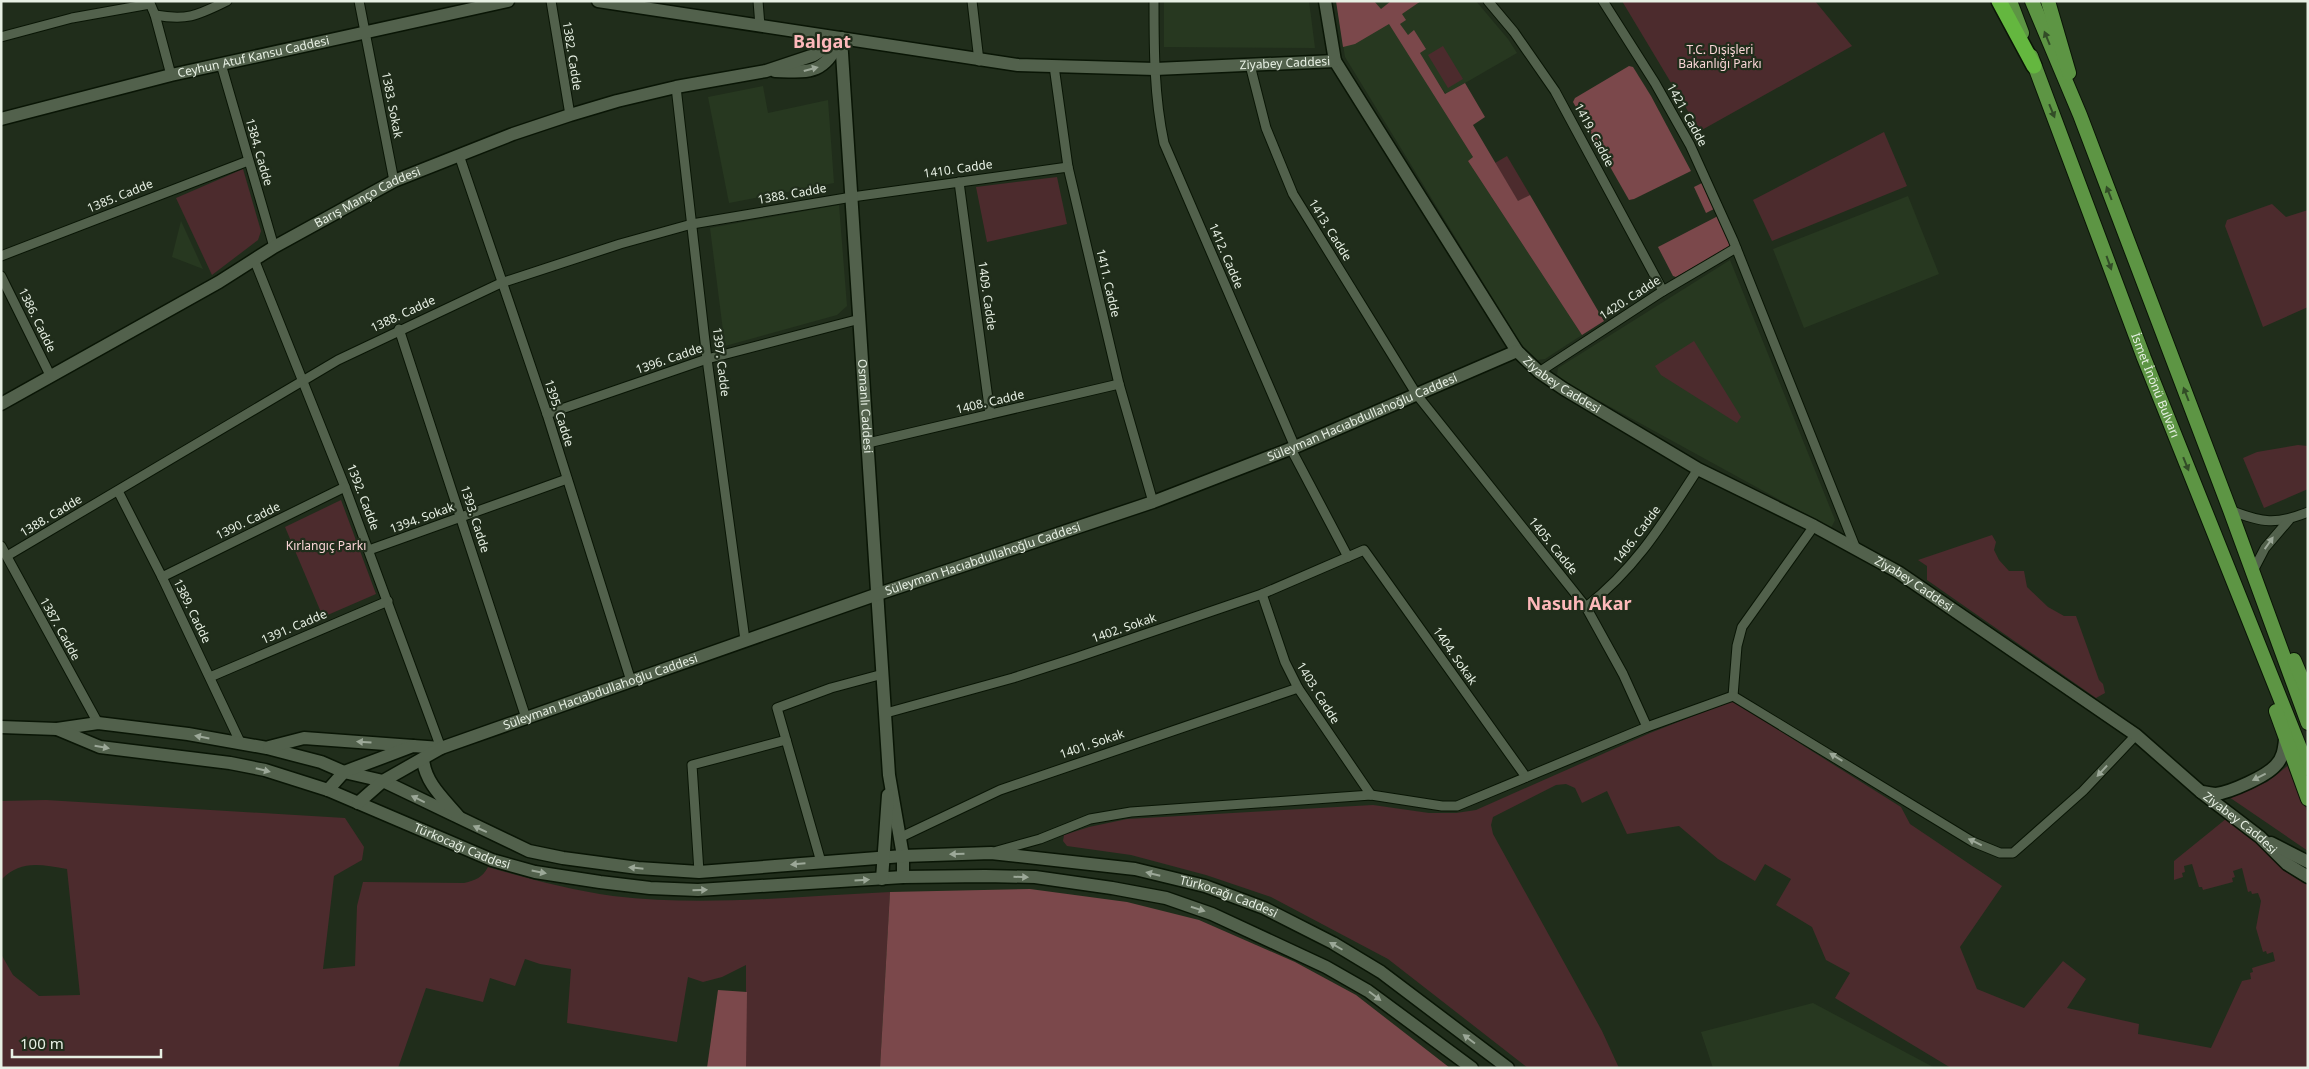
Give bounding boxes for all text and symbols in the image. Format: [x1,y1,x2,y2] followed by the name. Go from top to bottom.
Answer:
[559,20,586,92] street label: 1382. Cadde
[793,29,851,53] district label: Balgat
[2043,30,2051,45] one-way arrow
[176,31,331,81] street label: Ceyhun Atuf Kansu Caddesi
[1678,41,1762,72] park label: T.C. Dışişleri Bakanlığı Parkı
[1239,52,1331,73] street label: Ziyabey Caddesi
[804,64,819,72] one-way arrow
[378,70,407,140] street label: 1383. Sokak
[1663,80,1712,150] street label: 1421. Cadde
[1571,100,1618,170] street label: 1419. Cadde
[2048,104,2056,119] one-way arrow
[242,116,277,188] street label: 1384. Cadde
[922,155,994,182] street label: 1410. Cadde
[311,162,423,231] street label: Barış Manço Caddesi
[84,175,155,216] street label: 1385. Cadde
[756,179,828,208] street label: 1388. Cadde
[2105,185,2112,200] one-way arrow
[1305,196,1356,264] street label: 1413. Cadde
[1205,220,1248,291] street label: 1412. Cadde
[1092,247,1125,319] street label: 1411. Cadde
[2106,256,2113,271] one-way arrow
[974,260,1001,332] street label: 1409. Cadde
[1596,271,1664,324] street label: 1420. Cadde
[15,285,60,355] street label: 1386. Cadde
[368,291,438,336] street label: 1388. Cadde
[709,326,734,398] street label: 1397. Cadde
[2127,330,2184,440] street label: İsmet İnönü Bulvarı
[633,339,705,378] street label: 1396. Cadde
[1520,352,1604,417] street label: Ziyabey Caddesi
[854,358,877,454] street label: Osmanlı Caddesi
[1264,369,1460,465] street label: Süleyman Hacıabdullahoğlu Caddesi
[541,377,578,449] street label: 1395. Cadde
[954,385,1026,418] street label: 1408. Cadde
[2182,386,2189,401] one-way arrow
[2183,457,2191,471] one-way arrow
[343,461,384,533] street label: 1392. Cadde
[457,483,494,555] street label: 1393. Cadde
[17,490,85,541] street label: 1388. Cadde
[213,498,283,543] street label: 1390. Cadde
[387,498,457,537] street label: 1394. Sokak
[1609,502,1664,568] street label: 1406. Cadde
[1525,513,1582,578] street label: 1405. Cadde
[883,518,1083,599] street label: Süleyman Hacıabdullahoğlu Caddesi
[286,537,366,554] park label: Kırlangıç Parkı
[2263,537,2274,550] one-way arrow
[1872,552,1957,615] street label: Ziyabey Caddesi
[170,576,215,646] street label: 1389. Cadde
[1527,591,1631,615] district label: Nasuh Akar
[36,594,85,664] street label: 1387. Cadde
[258,605,329,648] street label: 1391. Cadde
[1089,608,1159,647] street label: 1402. Sokak
[1429,623,1482,689] street label: 1404. Sokak
[501,649,700,733] street label: Süleyman Hacıabdullahoğlu Caddesi
[1293,659,1344,727] street label: 1403. Cadde
[1057,724,1127,763] street label: 1401. Sokak
[193,732,209,740] one-way arrow
[356,738,372,746] one-way arrow
[95,743,110,751] one-way arrow
[1829,753,1842,762] one-way arrow
[2096,764,2108,776] one-way arrow
[255,766,270,774] one-way arrow
[2251,773,2266,781] one-way arrow
[2200,788,2281,858] street label: Ziyabey Caddesi
[411,795,425,803] one-way arrow
[411,819,513,873] street label: Türkocağı Caddesi
[473,825,487,833] one-way arrow
[1967,837,1982,846] one-way arrow
[949,850,965,858] one-way arrow
[790,860,806,868] one-way arrow
[628,864,644,872] one-way arrow
[531,868,546,876] one-way arrow
[1146,870,1161,878] one-way arrow
[1178,871,1281,922] street label: Türkocağı Caddesi
[1014,873,1030,881] one-way arrow
[855,875,871,883] one-way arrow
[692,886,708,894] one-way arrow
[1191,905,1206,913] one-way arrow
[1330,941,1343,950] one-way arrow
[1368,991,1382,1001] one-way arrow
[12,1026,161,1058] scale bar
[20,1033,64,1053] text: 100 m
[1463,1033,1476,1044] one-way arrow

